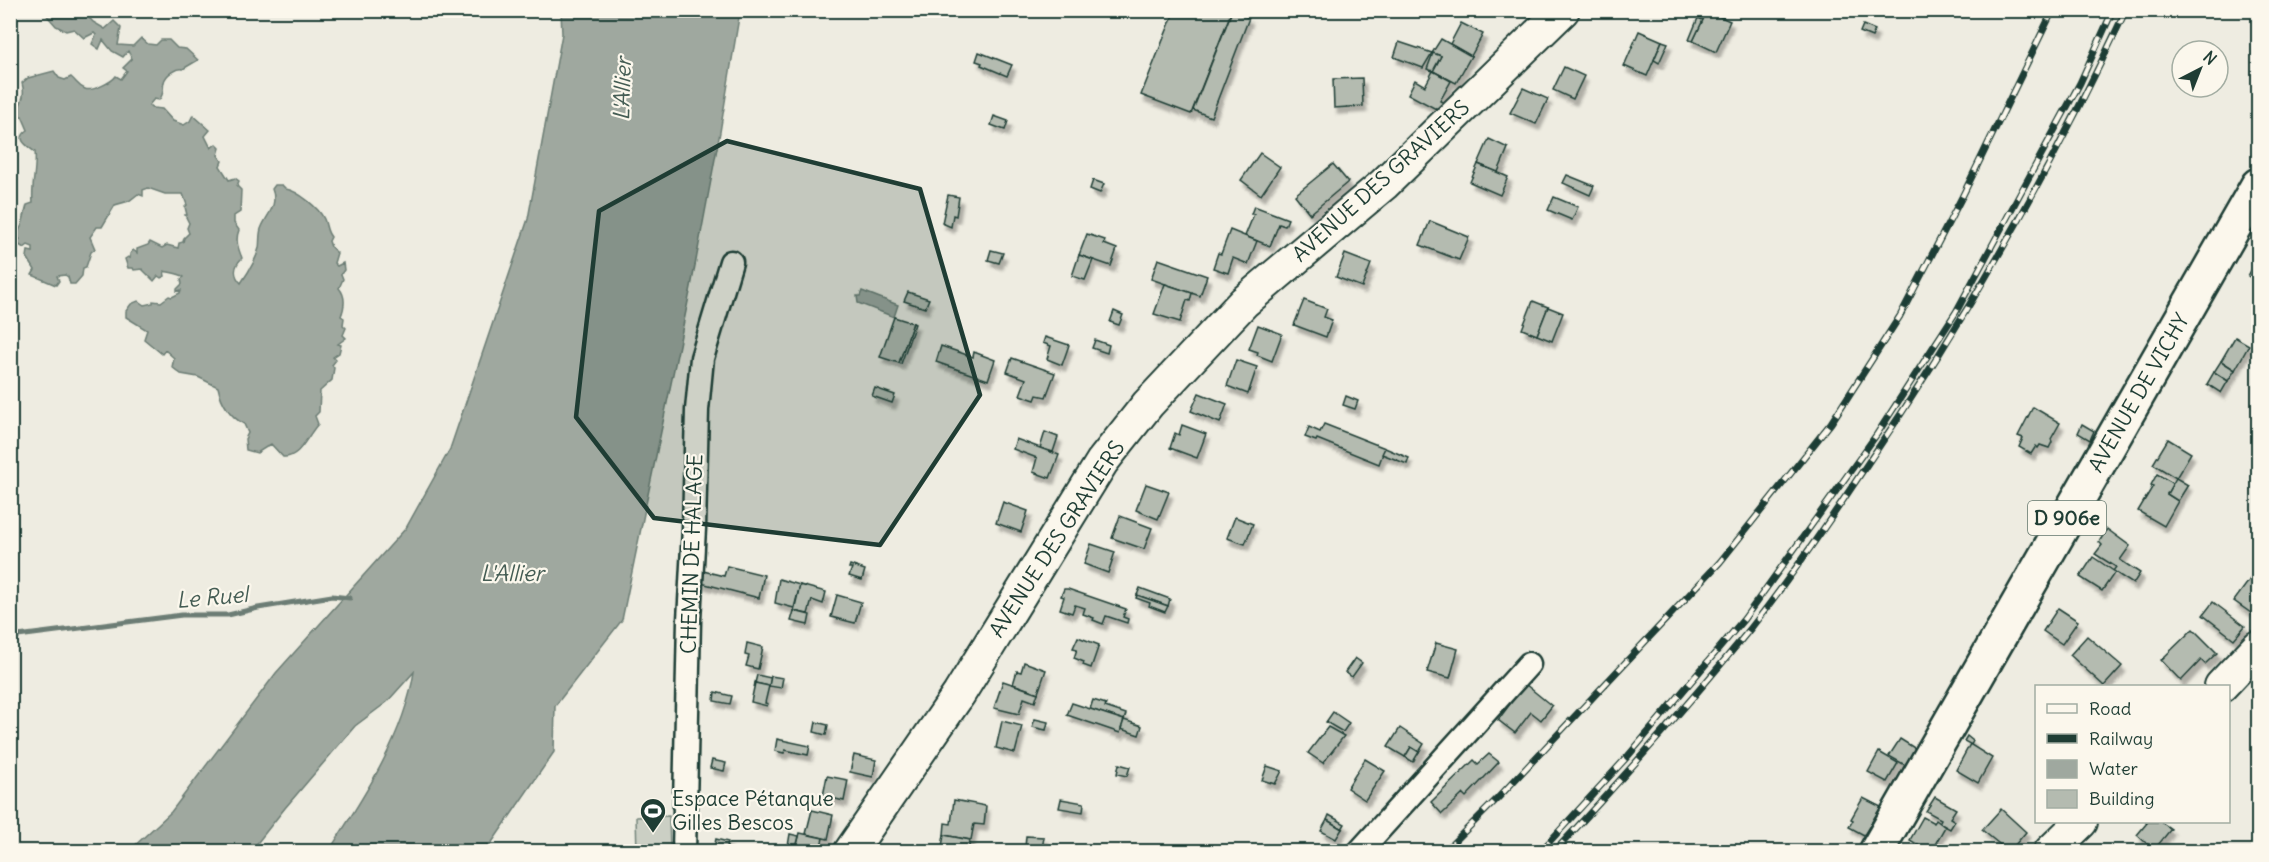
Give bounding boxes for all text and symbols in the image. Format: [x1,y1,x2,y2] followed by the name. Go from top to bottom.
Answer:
[2170,39,2230,99] north arrow
[2199,47,2221,69] text: N
[607,54,637,121] water label: L'Allier
[1286,94,1475,267] street label: AVENUE DES GRAVIERS
[2082,308,2195,477] street label: AVENUE DE VICHY
[983,435,1130,642] street label: AVENUE DES GRAVIERS
[675,454,708,654] street label: CHEMIN DE HALAGE
[2028,501,2106,535] road number: D 906e
[480,559,547,587] water label: L'Allier
[175,580,252,614] water label: Le Ruel
[2035,685,2230,823] legend
[2089,697,2132,720] text: Road
[2089,727,2153,750] text: Railway
[2089,757,2139,780] text: Water
[672,785,834,836] place label: Espace Pétanque Gilles Bescos
[2089,787,2154,810] text: Building
[638,796,668,834] sports icon: Espace Pétanque Gilles Bescos

